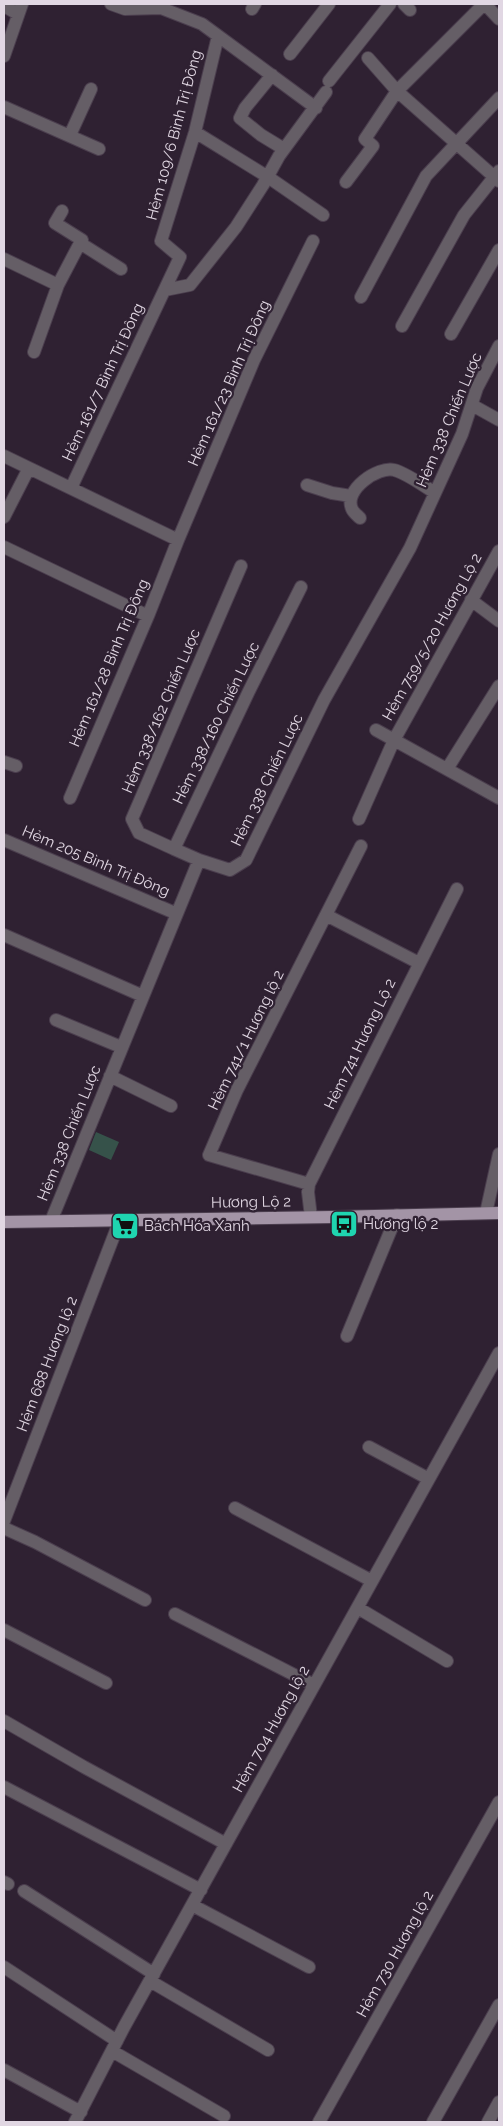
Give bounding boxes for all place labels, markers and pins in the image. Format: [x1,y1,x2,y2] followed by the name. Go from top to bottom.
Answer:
[329,1209,359,1239] bus stop icon: Hương lộ 2
[110,1211,140,1241] supermarket icon: Bách Hóa Xanh
[363,1215,439,1233] place label: Hương lộ 2
[144,1217,250,1235] place label: Bách Hóa Xanh

